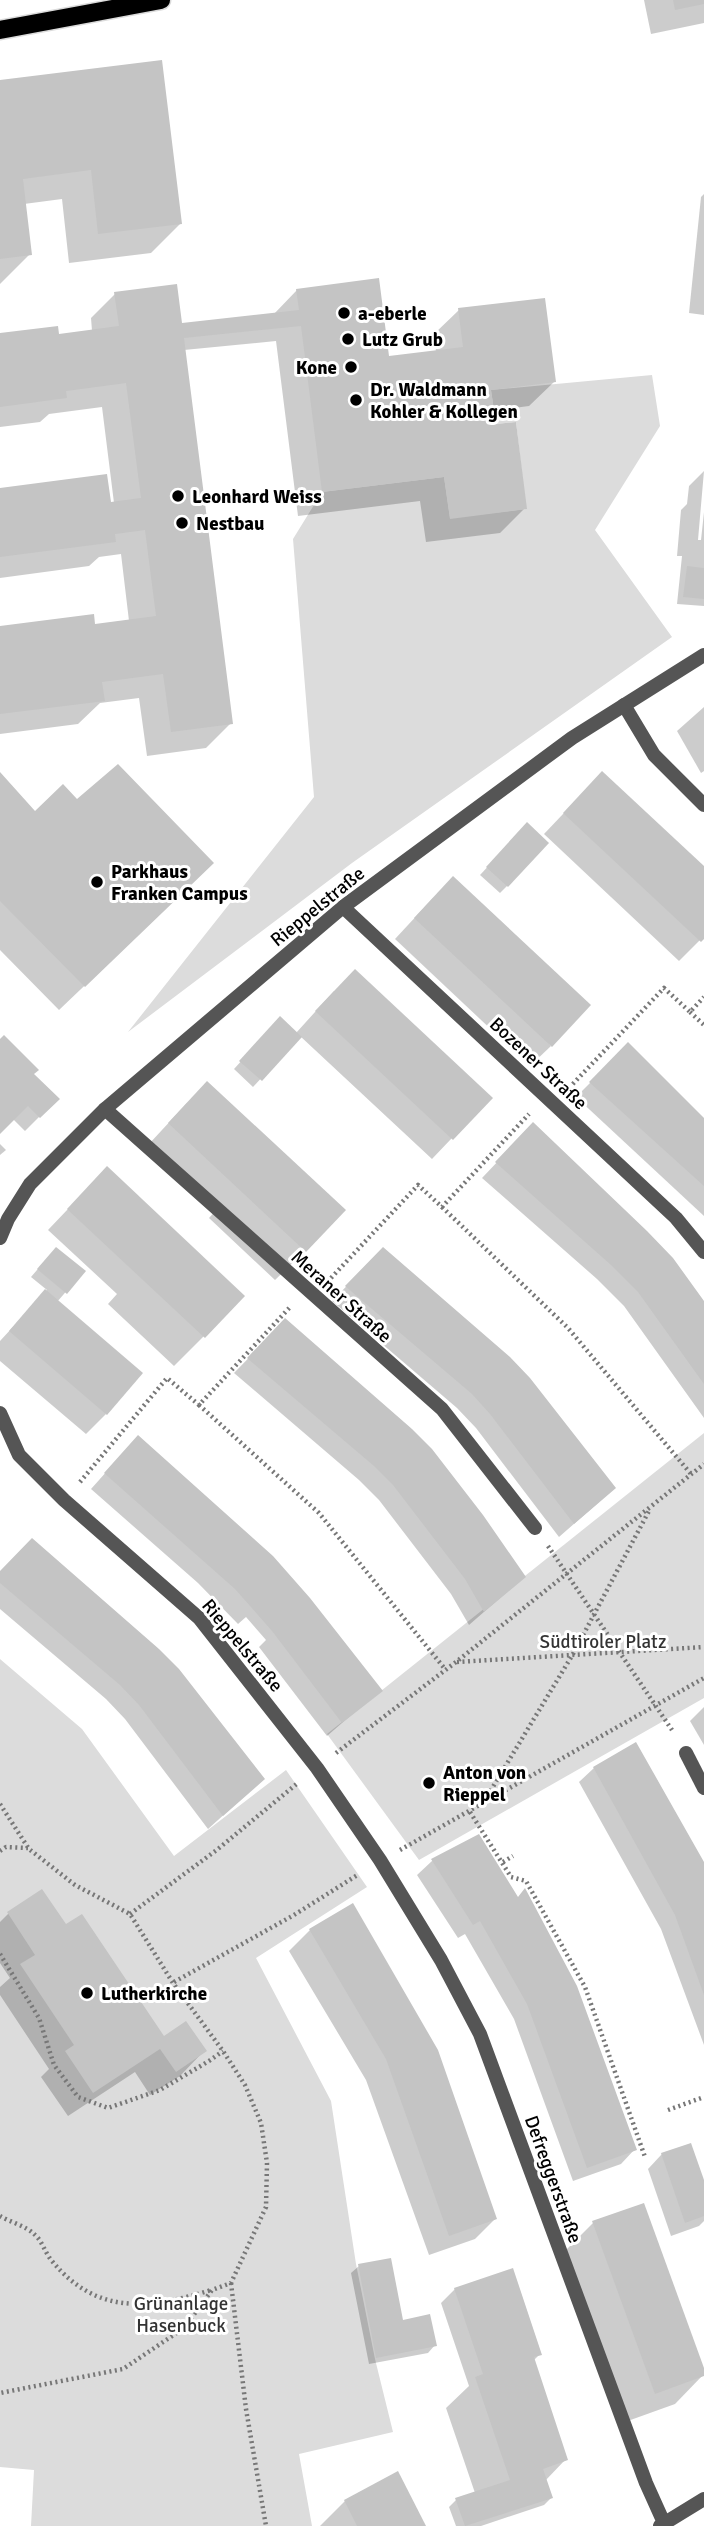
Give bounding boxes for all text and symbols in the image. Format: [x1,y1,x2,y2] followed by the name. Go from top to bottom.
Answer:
[358,302,427,326] place label: a-eberle
[336,305,352,321] marker: a-eberle
[362,328,443,352] place label: Lutz Grub
[340,331,356,347] marker: Lutz Grub
[296,356,337,380] place label: Kone
[343,359,359,375] marker: Kone
[370,378,518,424] place label: Dr. Waldmann Kohler & Kollegen
[348,392,364,408] marker: Dr. Waldmann Kohler & Kollegen
[192,485,322,509] place label: Leonhard Weiss
[170,488,186,504] marker: Leonhard Weiss
[196,512,265,536] place label: Nestbau
[174,515,190,531] marker: Nestbau
[111,860,248,906] place label: Parkhaus Franken Campus
[266,862,370,952] street label: Rieppelstraße
[89,874,105,890] marker: Parkhaus Franken Campus
[484,1012,592,1115] street label: Bozener Straße
[286,1245,397,1348] street label: Meraner Straße
[196,1594,288,1697] street label: Rieppelstraße
[540,1630,666,1654] park label: Südtiroler Platz
[443,1761,526,1807] place label: Anton von Rieppel
[421,1775,437,1791] marker: Anton von Rieppel
[101,1982,207,2006] place label: Lutherkirche
[79,1985,95,2001] marker: Lutherkirche
[519,2112,587,2246] street label: Defreggerstraße
[134,2292,228,2338] park label: Grünanlage Hasenbuck

